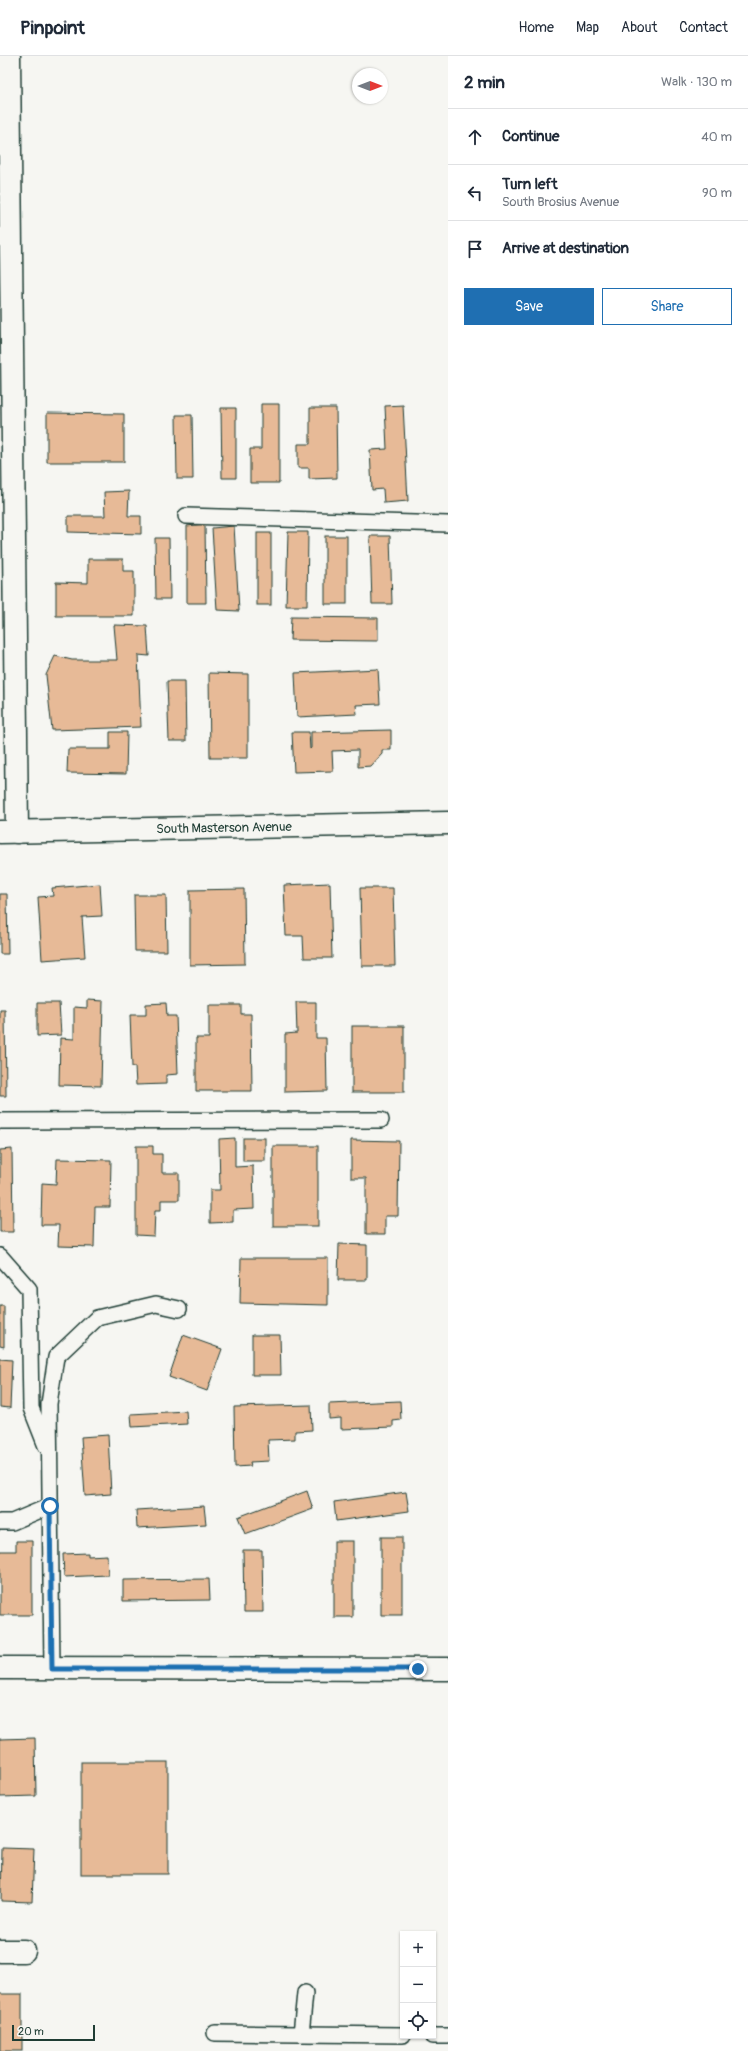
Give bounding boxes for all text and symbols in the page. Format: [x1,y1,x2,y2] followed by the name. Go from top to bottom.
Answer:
[20,16,85,40] text: Pinpoint
[519,19,554,36] text: Home
[576,19,599,36] text: Map
[621,19,657,36] text: About
[679,19,728,36] text: Contact
[352,68,388,104] north arrow
[464,72,505,93] text: 2 min
[661,74,732,90] text: Walk · 130 m
[464,126,486,148] icon: ahead
[502,127,560,146] text: Continue
[701,129,732,145] text: 40 m
[502,175,558,194] text: Turn left
[464,182,486,204] icon: left
[702,185,732,201] text: 90 m
[502,194,619,210] text: South Brosius Avenue
[464,238,486,260] icon: arrive
[502,239,629,258] text: Arrive at destination
[464,288,594,325] button: Save
[602,288,732,325] button: Share
[156,819,292,837] street label: South Masterson Avenue
[41,1497,59,1515] route start
[409,1660,427,1678] route end
[400,1931,436,2039] map controls
[400,1931,436,1967] button: +
[400,1967,436,2003] button: −
[400,2003,436,2039] button: locate
[12,2023,95,2042] scale bar
[18,2025,44,2038] text: 20 m

